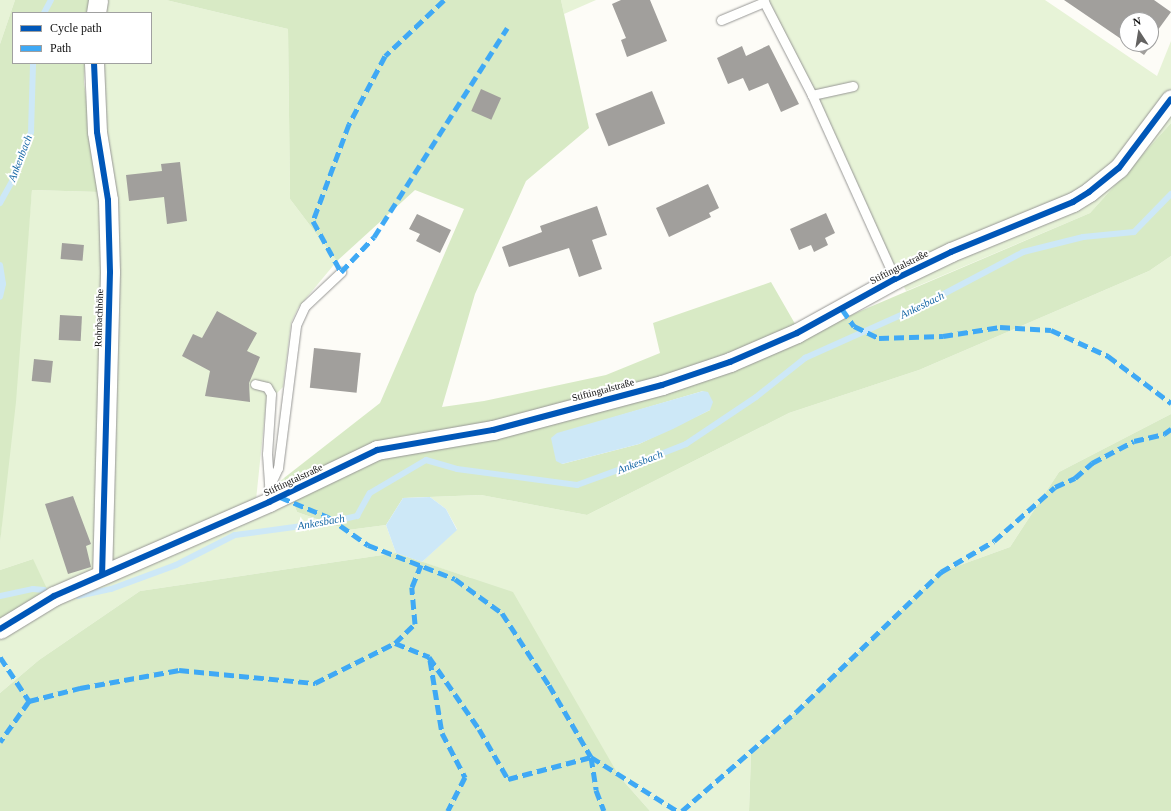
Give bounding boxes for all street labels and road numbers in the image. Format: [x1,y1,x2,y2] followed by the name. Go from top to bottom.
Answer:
[868,247,930,287] street label: Stiftingtalstraße
[92,289,106,347] street label: Rohrbachhöhe
[571,376,635,404] street label: Stiftingtalstraße
[262,461,324,499] street label: Stiftingtalstraße

